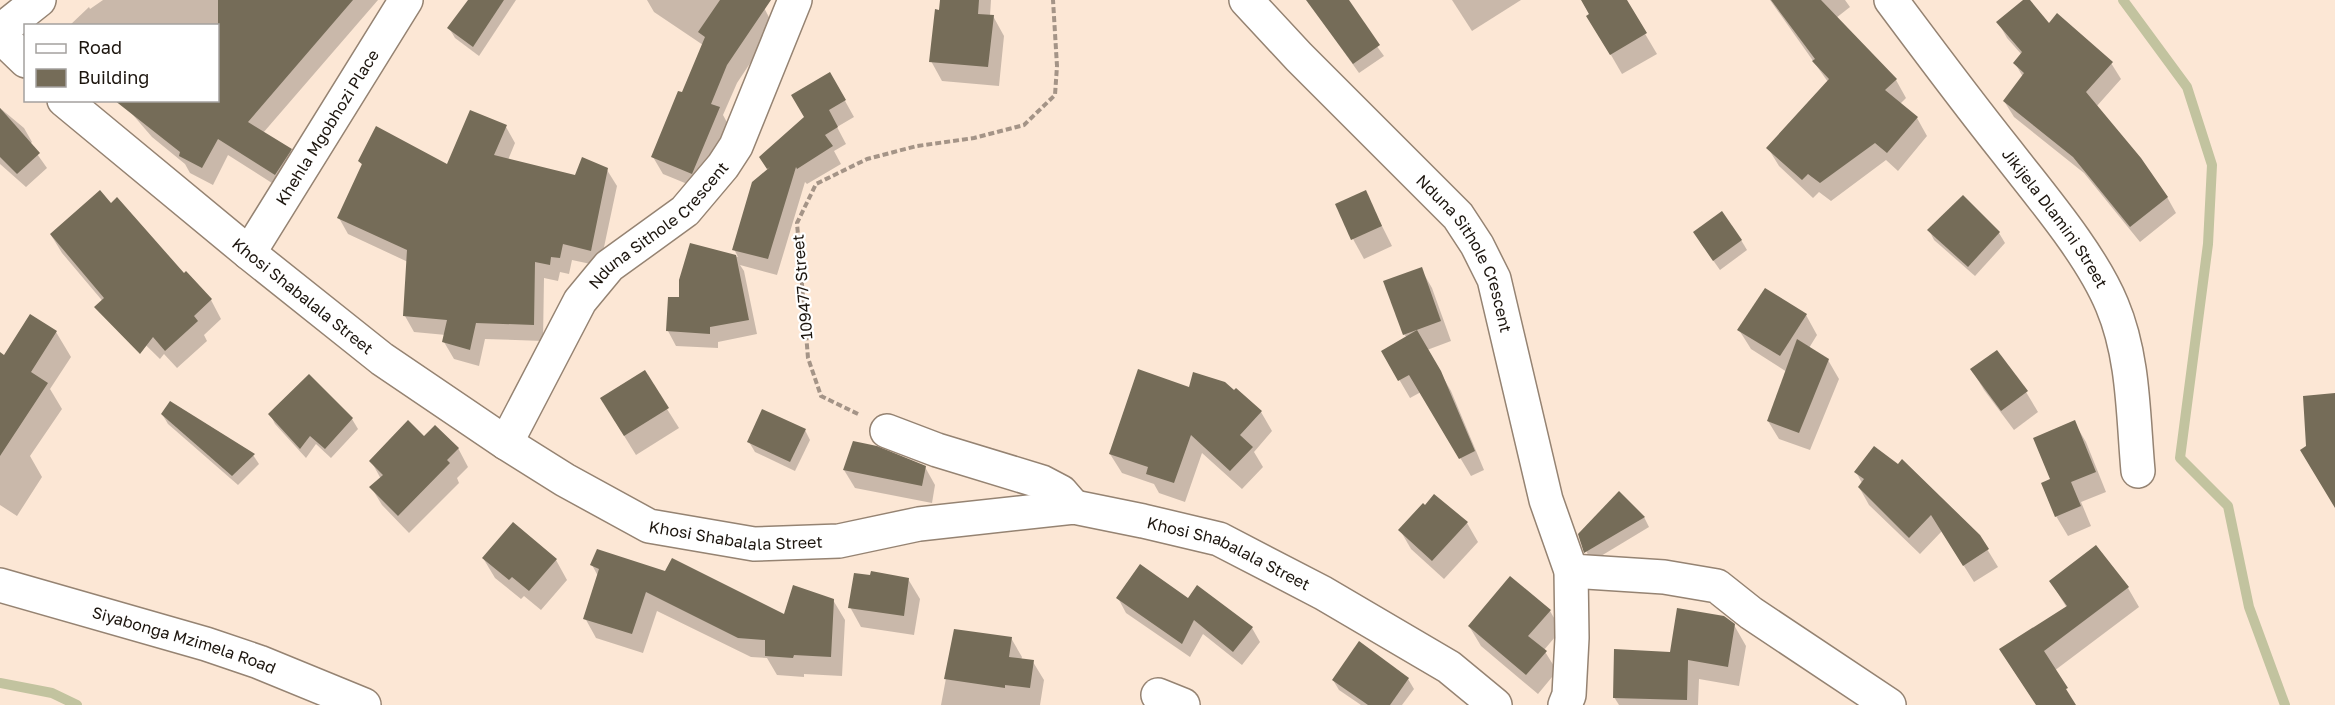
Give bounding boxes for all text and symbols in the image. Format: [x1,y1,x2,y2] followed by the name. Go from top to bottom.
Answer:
[24,24,219,102] legend
[78,36,122,58] text: Road
[271,46,383,209] street label: Khehla Mgobhozi Place
[78,66,149,88] text: Building
[1998,144,2112,291] street label: Jikijela Dlamini Street
[584,157,732,293] street label: Nduna Sithole Crescent
[1412,170,1516,335] street label: Nduna Sithole Crescent
[228,233,378,358] street label: Khosi Shabalala Street
[787,234,817,340] street label: 109477 Street
[1145,512,1314,595] street label: Khosi Shabalala Street
[647,516,823,554] street label: Khosi Shabalala Street
[90,602,279,678] street label: Siyabonga Mzimela Road

